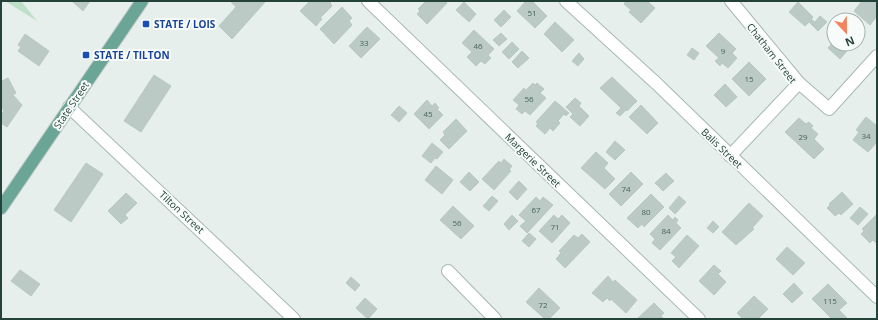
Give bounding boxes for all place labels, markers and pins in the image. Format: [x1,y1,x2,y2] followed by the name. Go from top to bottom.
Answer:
[154,17,216,31] place label: STATE / LOIS
[141,19,151,29] marker: STATE / LOIS
[94,48,170,62] place label: STATE / TILTON
[81,50,91,60] marker: STATE / TILTON

